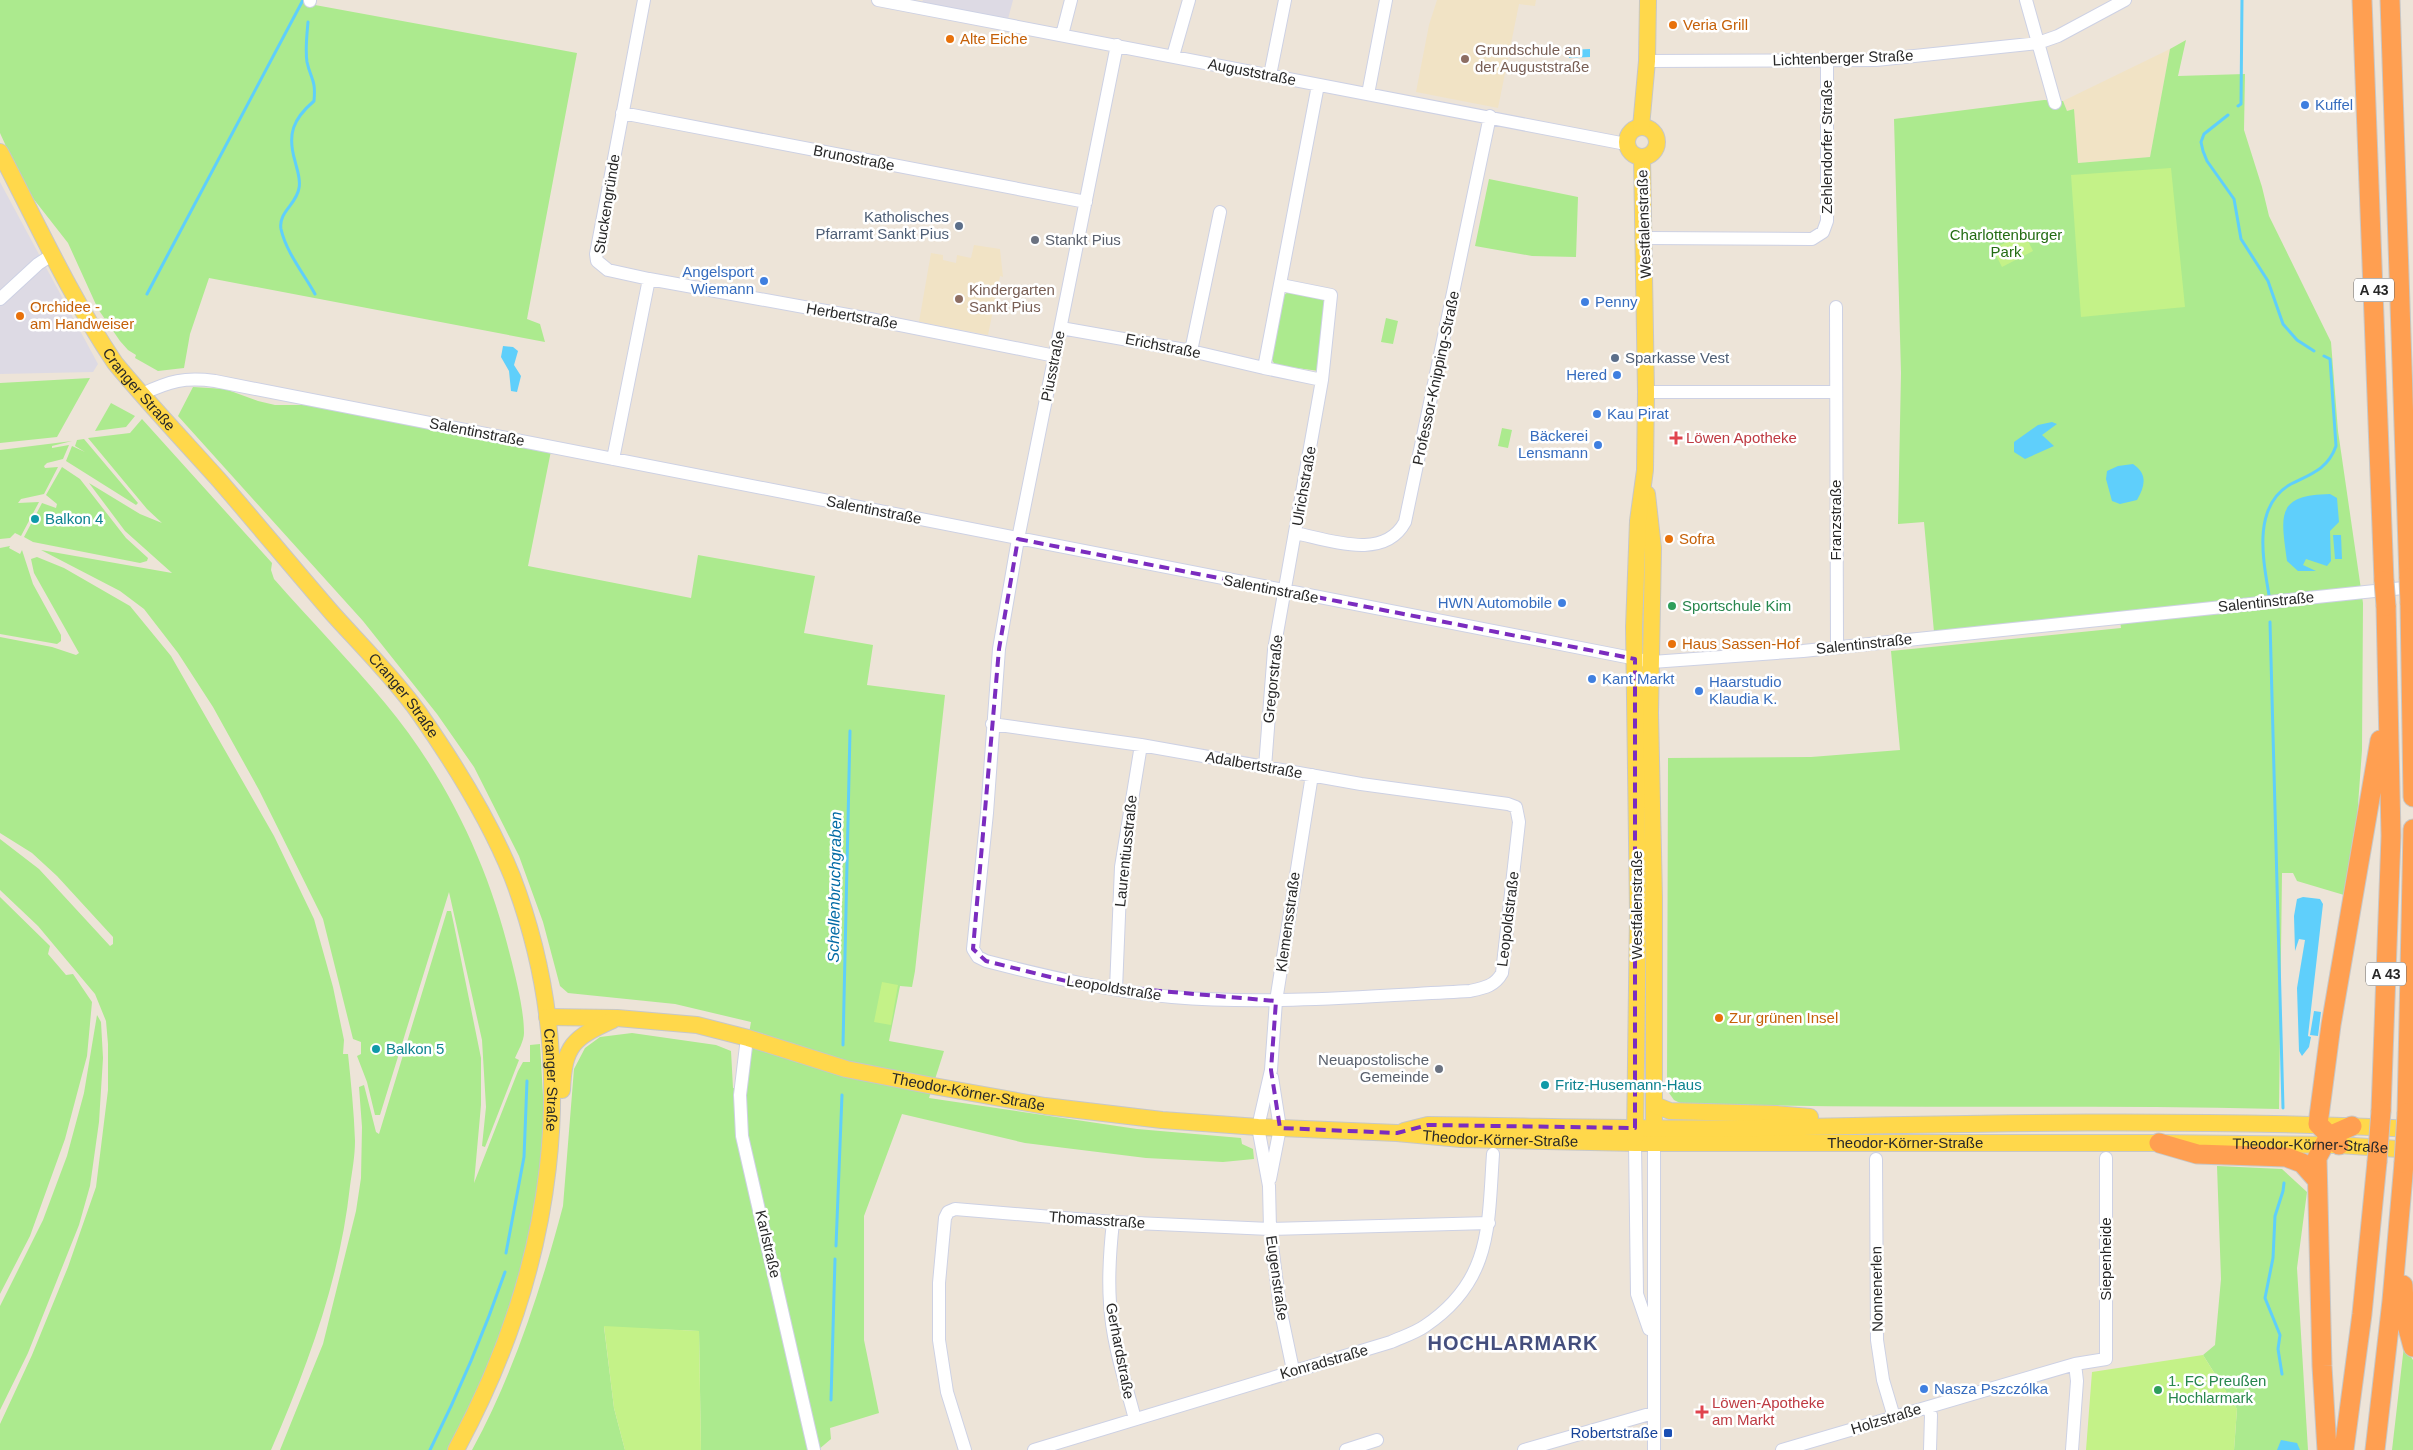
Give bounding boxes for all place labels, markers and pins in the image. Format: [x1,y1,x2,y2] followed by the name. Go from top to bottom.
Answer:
[1683,16,1748,33] place label: Veria Grill
[1667,19,1679,31] marker: Veria Grill
[960,30,1028,47] place label: Alte Eiche
[944,33,956,45] marker: Alte Eiche
[1475,41,1589,75] place label: Grundschule an der Auguststraße
[1459,53,1471,65] marker: Grundschule an der Auguststraße
[2315,96,2353,113] place label: Kuffel
[2299,99,2311,111] marker: Kuffel
[816,208,949,242] place label: Katholisches Pfarramt Sankt Pius
[953,220,965,232] marker: Katholisches Pfarramt Sankt Pius
[1045,231,1121,248] place label: Stankt Pius
[1029,234,1041,246] marker: Stankt Pius
[682,263,755,297] place label: Angelsport Wiemann
[758,275,770,287] marker: Angelsport Wiemann
[969,281,1055,315] place label: Kindergarten Sankt Pius
[953,293,965,305] marker: Kindergarten Sankt Pius
[1595,293,1638,310] place label: Penny
[1579,296,1591,308] marker: Penny
[30,298,134,332] place label: Orchidee - am Handweiser
[14,310,26,322] marker: Orchidee - am Handweiser
[1625,349,1730,366] place label: Sparkasse Vest
[1609,352,1621,364] marker: Sparkasse Vest
[1566,366,1607,383] place label: Hered
[1611,369,1623,381] marker: Hered
[1607,405,1670,422] place label: Kau Pirat
[1591,408,1603,420] marker: Kau Pirat
[1518,427,1588,461] place label: Bäckerei Lensmann
[1686,429,1797,446] place label: Löwen Apotheke
[1670,432,1682,444] marker: Löwen Apotheke
[1592,439,1604,451] marker: Bäckerei Lensmann
[45,510,103,527] place label: Balkon 4
[29,513,41,525] marker: Balkon 4
[1679,530,1716,547] place label: Sofra
[1663,533,1675,545] marker: Sofra
[1438,594,1552,611] place label: HWN Automobile
[1556,597,1568,609] marker: HWN Automobile
[1682,597,1791,614] place label: Sportschule Kim
[1666,600,1678,612] marker: Sportschule Kim
[1682,635,1800,652] place label: Haus Sassen-Hof
[1666,638,1678,650] marker: Haus Sassen-Hof
[1602,670,1675,687] place label: Kant Markt
[1586,673,1598,685] marker: Kant Markt
[1709,673,1782,707] place label: Haarstudio Klaudia K.
[1693,685,1705,697] marker: Haarstudio Klaudia K.
[1729,1009,1838,1026] place label: Zur grünen Insel
[1713,1012,1725,1024] marker: Zur grünen Insel
[386,1040,444,1057] place label: Balkon 5
[370,1043,382,1055] marker: Balkon 5
[1318,1051,1429,1085] place label: Neuapostolische Gemeinde
[1433,1063,1445,1075] marker: Neuapostolische Gemeinde
[1555,1076,1702,1093] place label: Fritz-Husemann-Haus
[1539,1079,1551,1091] marker: Fritz-Husemann-Haus
[2168,1372,2266,1406] place label: 1. FC Preußen Hochlarmark
[1934,1380,2049,1397] place label: Nasza Pszczólka
[1918,1383,1930,1395] marker: Nasza Pszczólka
[2152,1384,2164,1396] marker: 1. FC Preußen Hochlarmark
[1712,1394,1825,1428] place label: Löwen-Apotheke am Markt
[1696,1406,1708,1418] marker: Löwen-Apotheke am Markt
[1570,1424,1658,1441] place label: Robertstraße
[1662,1427,1674,1439] marker: Robertstraße

